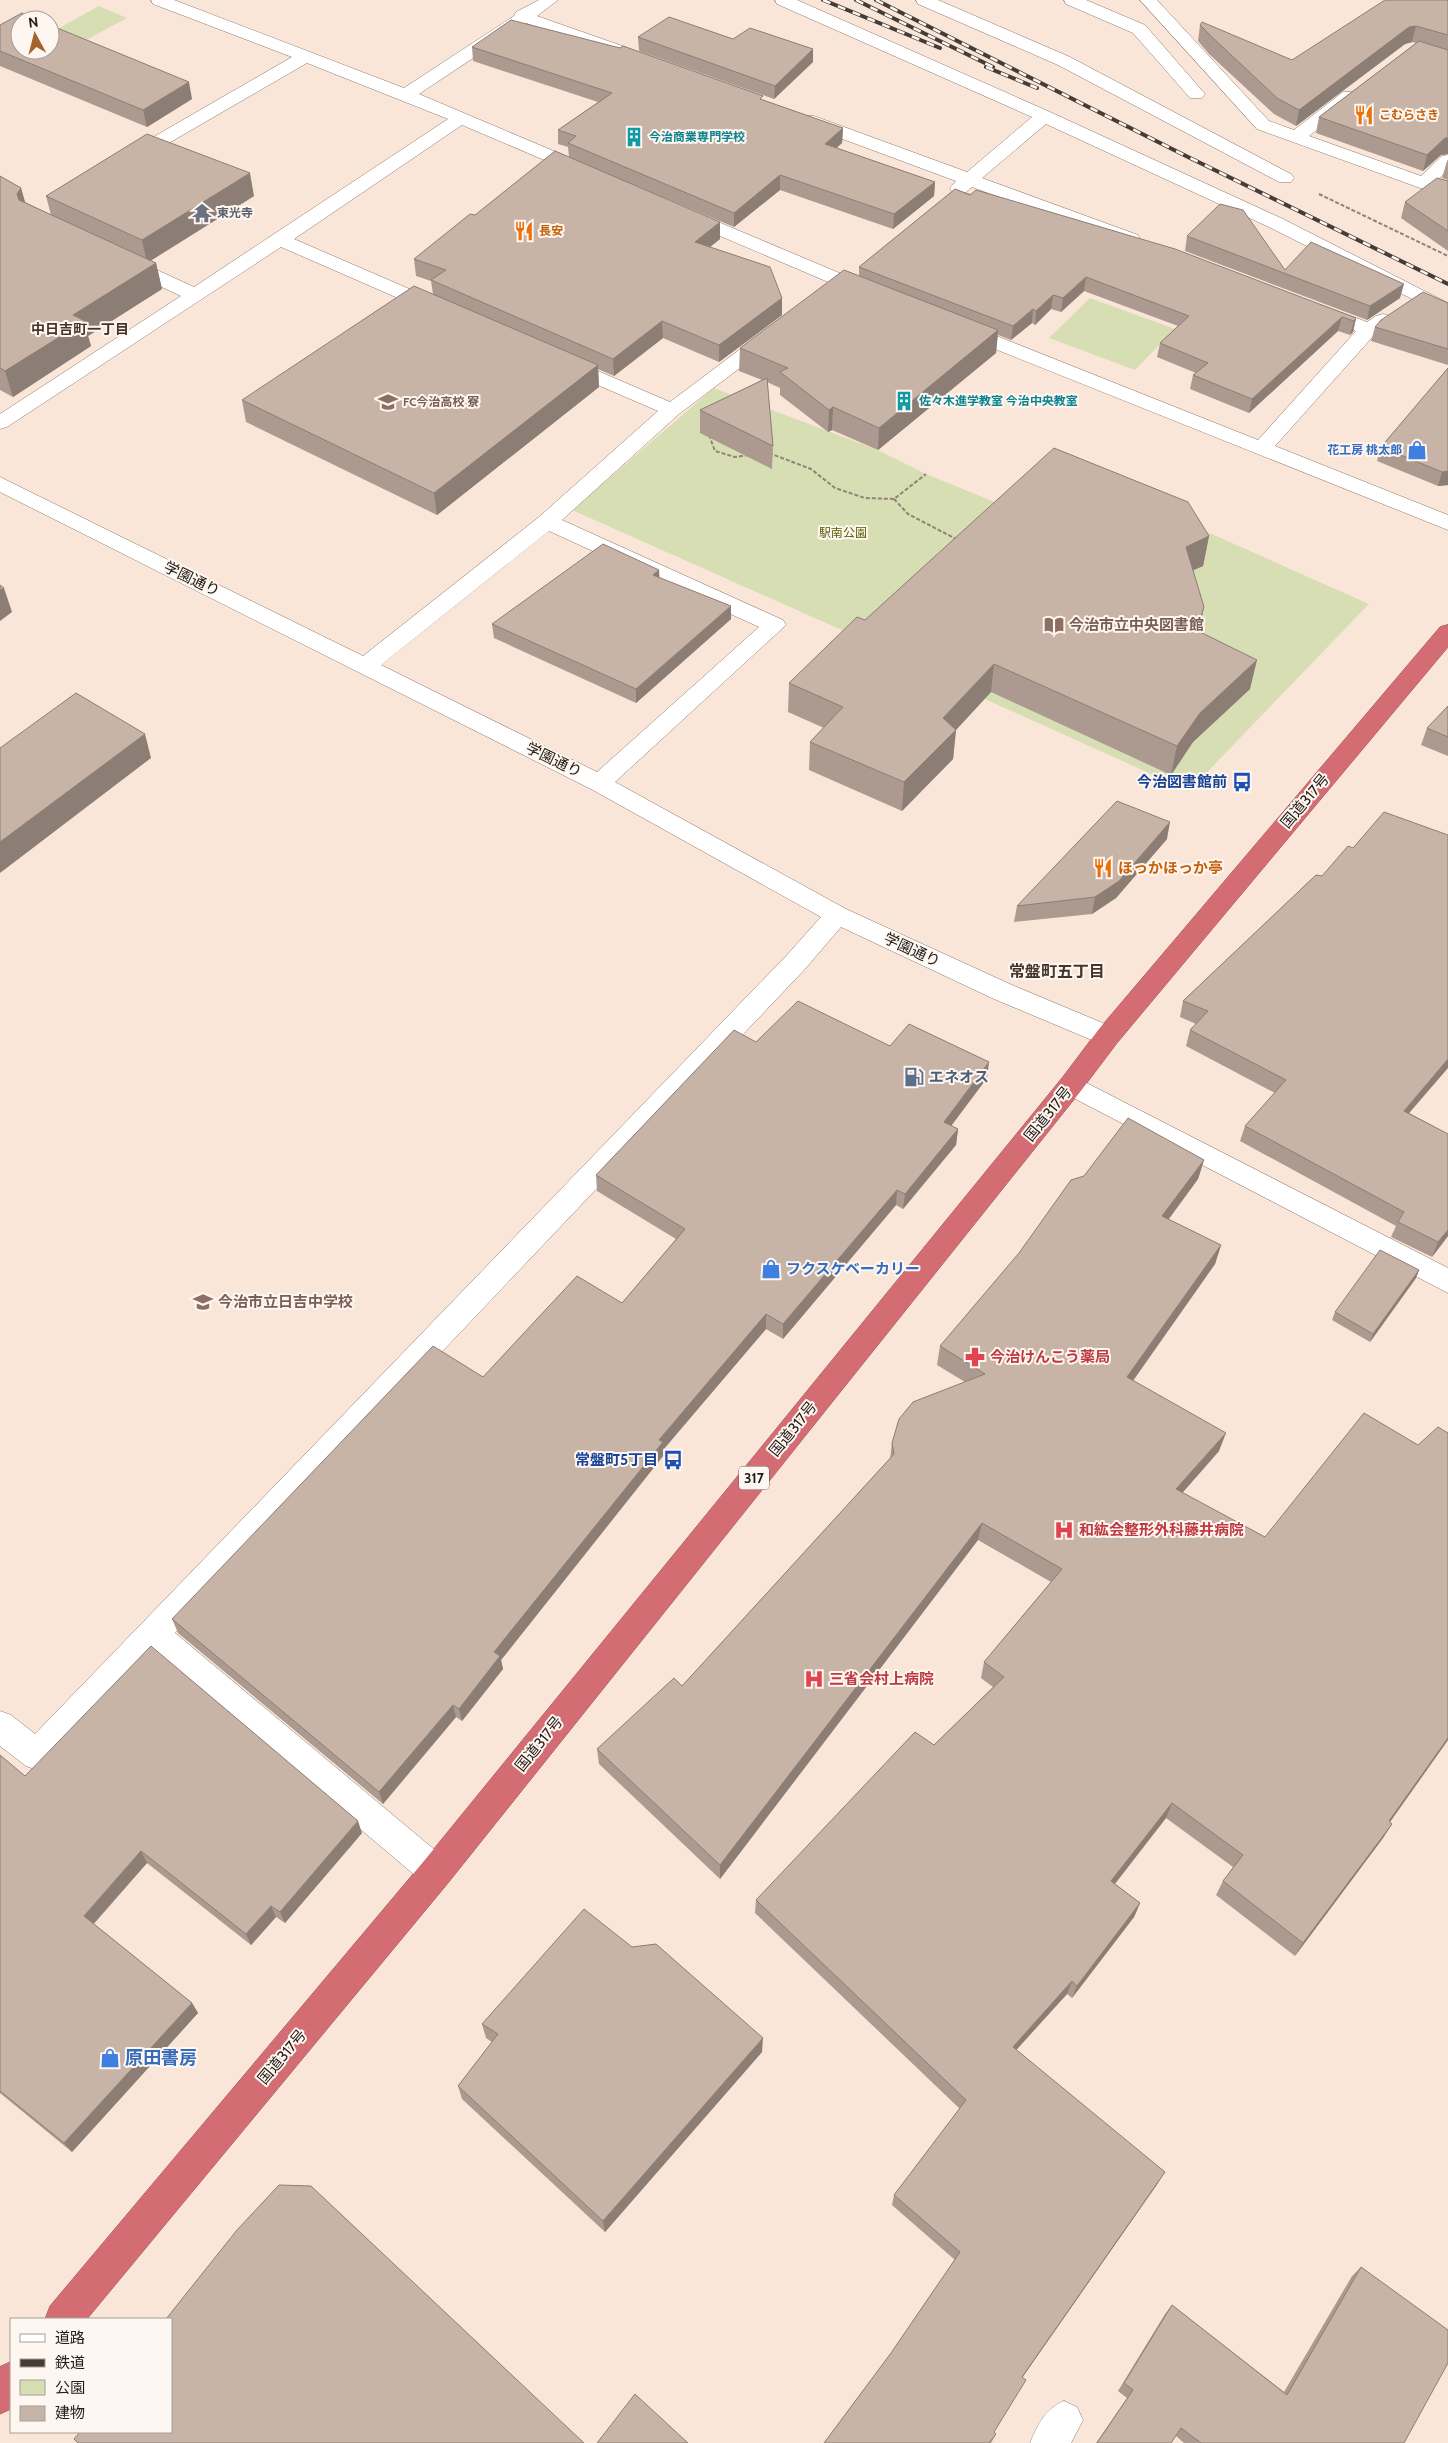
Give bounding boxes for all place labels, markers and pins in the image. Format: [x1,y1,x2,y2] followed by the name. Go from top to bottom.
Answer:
[1353,104,1375,126] restaurant icon: こむらさき
[1379,107,1439,122] place label: こむらさき
[623,126,645,148] building icon: 今治商業専門学校
[649,129,745,144] place label: 今治商業専門学校
[191,202,213,224] temple icon: 東光寺
[217,205,253,220] place label: 東光寺
[513,220,535,242] restaurant icon: 長安
[539,223,563,238] place label: 長安
[893,390,915,412] building icon: 佐々木進学教室 今治中央教室
[377,391,399,413] school or university icon: FC今治高校 寮
[919,393,1078,408] place label: 佐々木進学教室 今治中央教室
[403,394,479,409] place label: FC今治高校 寮
[1406,439,1428,461] shop icon: 花工房 桃太郎
[1327,442,1402,457] place label: 花工房 桃太郎
[1043,614,1065,636] library icon: 今治市立中央図書館
[1069,616,1204,634] place label: 今治市立中央図書館
[1231,771,1253,793] bus stop icon: 今治図書館前
[1137,773,1227,791] place label: 今治図書館前
[1092,857,1114,879] restaurant icon: ほっかほっか亭
[1118,859,1223,877] place label: ほっかほっか亭
[903,1066,925,1088] fuel station icon: エネオス
[929,1068,989,1086] place label: エネオス
[760,1258,782,1280] shop icon: フクスケベーカリー
[786,1260,920,1278] place label: フクスケベーカリー
[192,1291,214,1313] school or university icon: 今治市立日吉中学校
[218,1293,353,1311] place label: 今治市立日吉中学校
[964,1346,986,1368] pharmacy icon: 今治けんこう薬局
[990,1348,1110,1366] place label: 今治けんこう薬局
[662,1449,684,1471] bus stop icon: 常盤町5丁目
[575,1451,658,1469] place label: 常盤町5丁目
[1053,1519,1075,1541] hospital icon: 和紘会整形外科藤井病院
[1079,1521,1244,1539] place label: 和紘会整形外科藤井病院
[803,1668,825,1690] hospital icon: 三省会村上病院
[829,1670,934,1688] place label: 三省会村上病院
[99,2047,121,2069] shop icon: 原田書房
[125,2047,197,2069] place label: 原田書房

